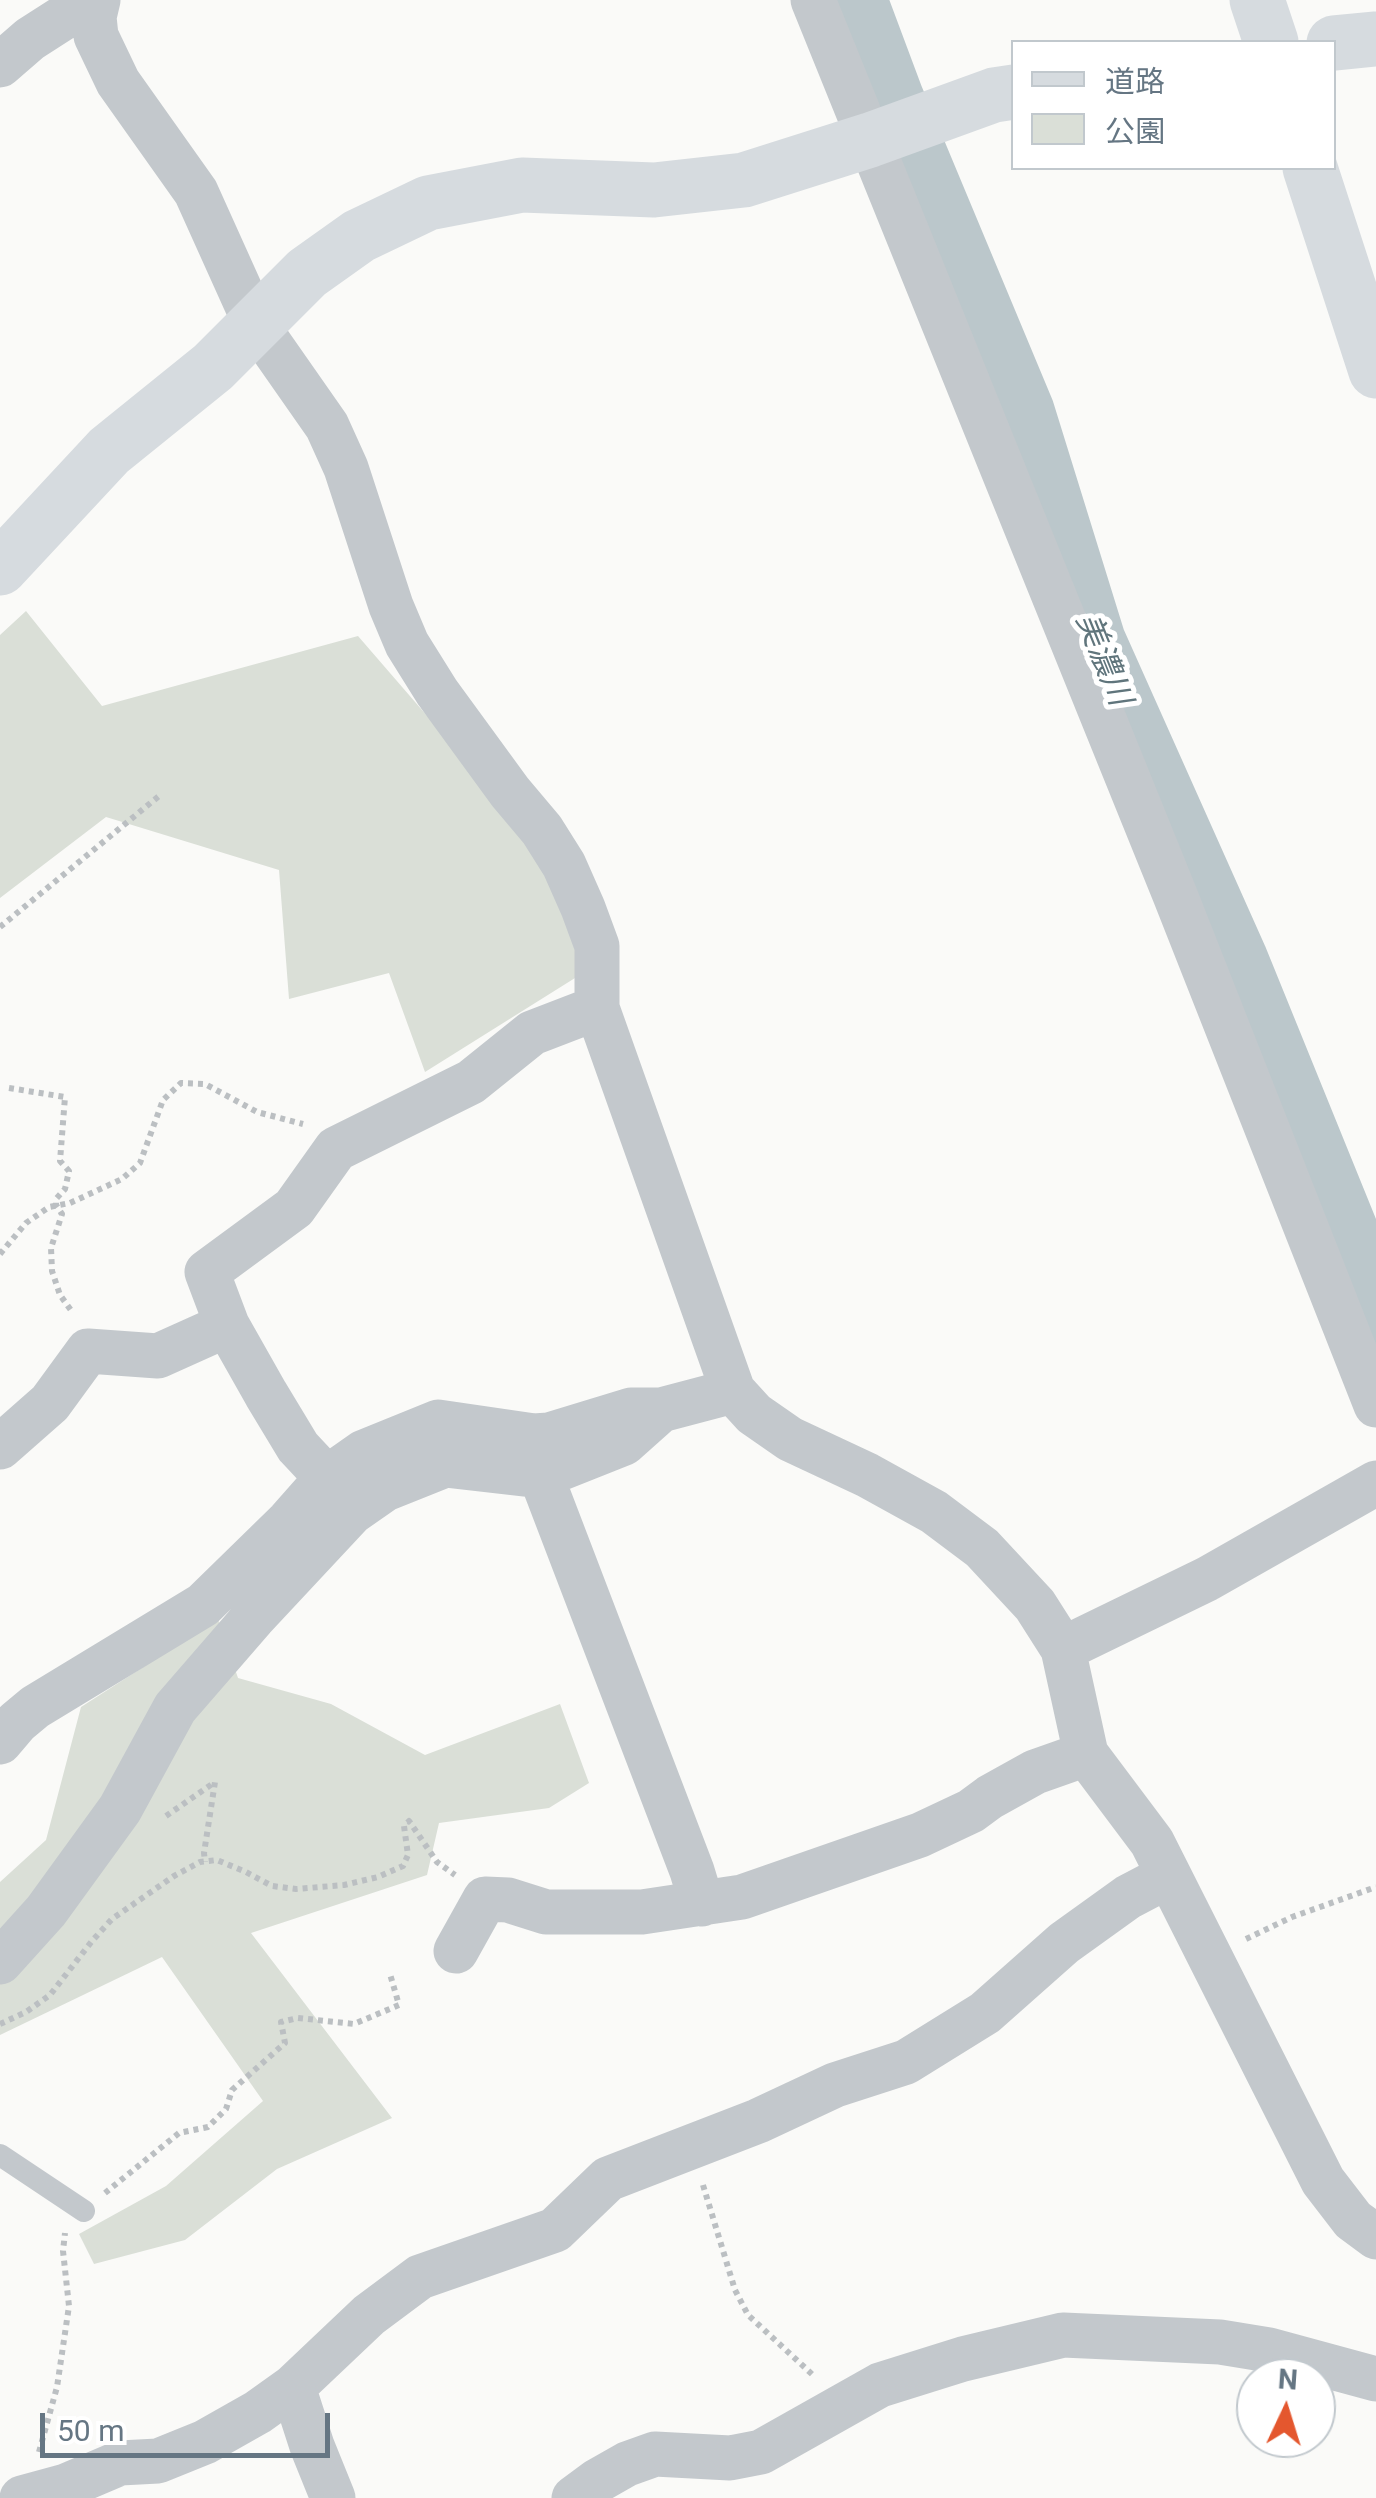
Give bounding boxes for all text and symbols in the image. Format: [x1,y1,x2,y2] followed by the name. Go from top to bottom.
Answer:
[1011,40,1336,170] legend
[1105,64,1165,99] text: 道路
[1105,114,1165,149] text: 公園
[1066,608,1138,712] water label: 美濃川
[1236,2358,1336,2458] north arrow
[1277,2362,1299,2397] text: N
[45,2393,335,2455] scale bar
[57,2413,124,2448] text: 50 m

